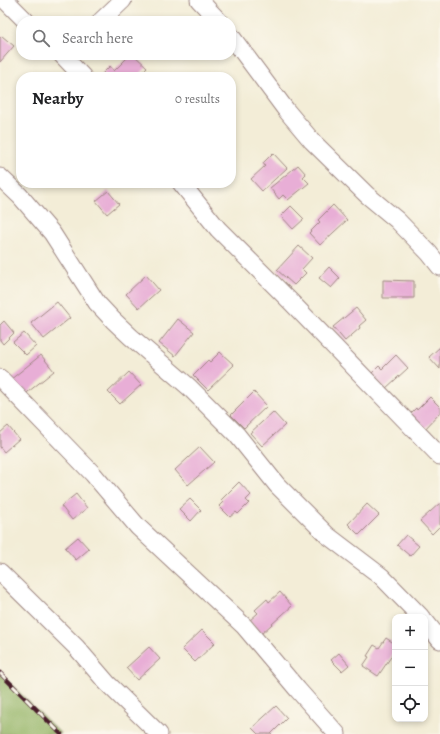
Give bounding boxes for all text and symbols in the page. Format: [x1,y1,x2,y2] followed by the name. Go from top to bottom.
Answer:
[16,16,236,60] search box
[30,27,52,49] icon: search
[62,28,133,48] text: Search here
[32,87,83,110] text: Nearby
[175,90,220,107] text: 0 results
[392,614,428,722] map controls
[392,614,428,650] button: +
[392,650,428,686] button: −
[392,686,428,722] button: locate

